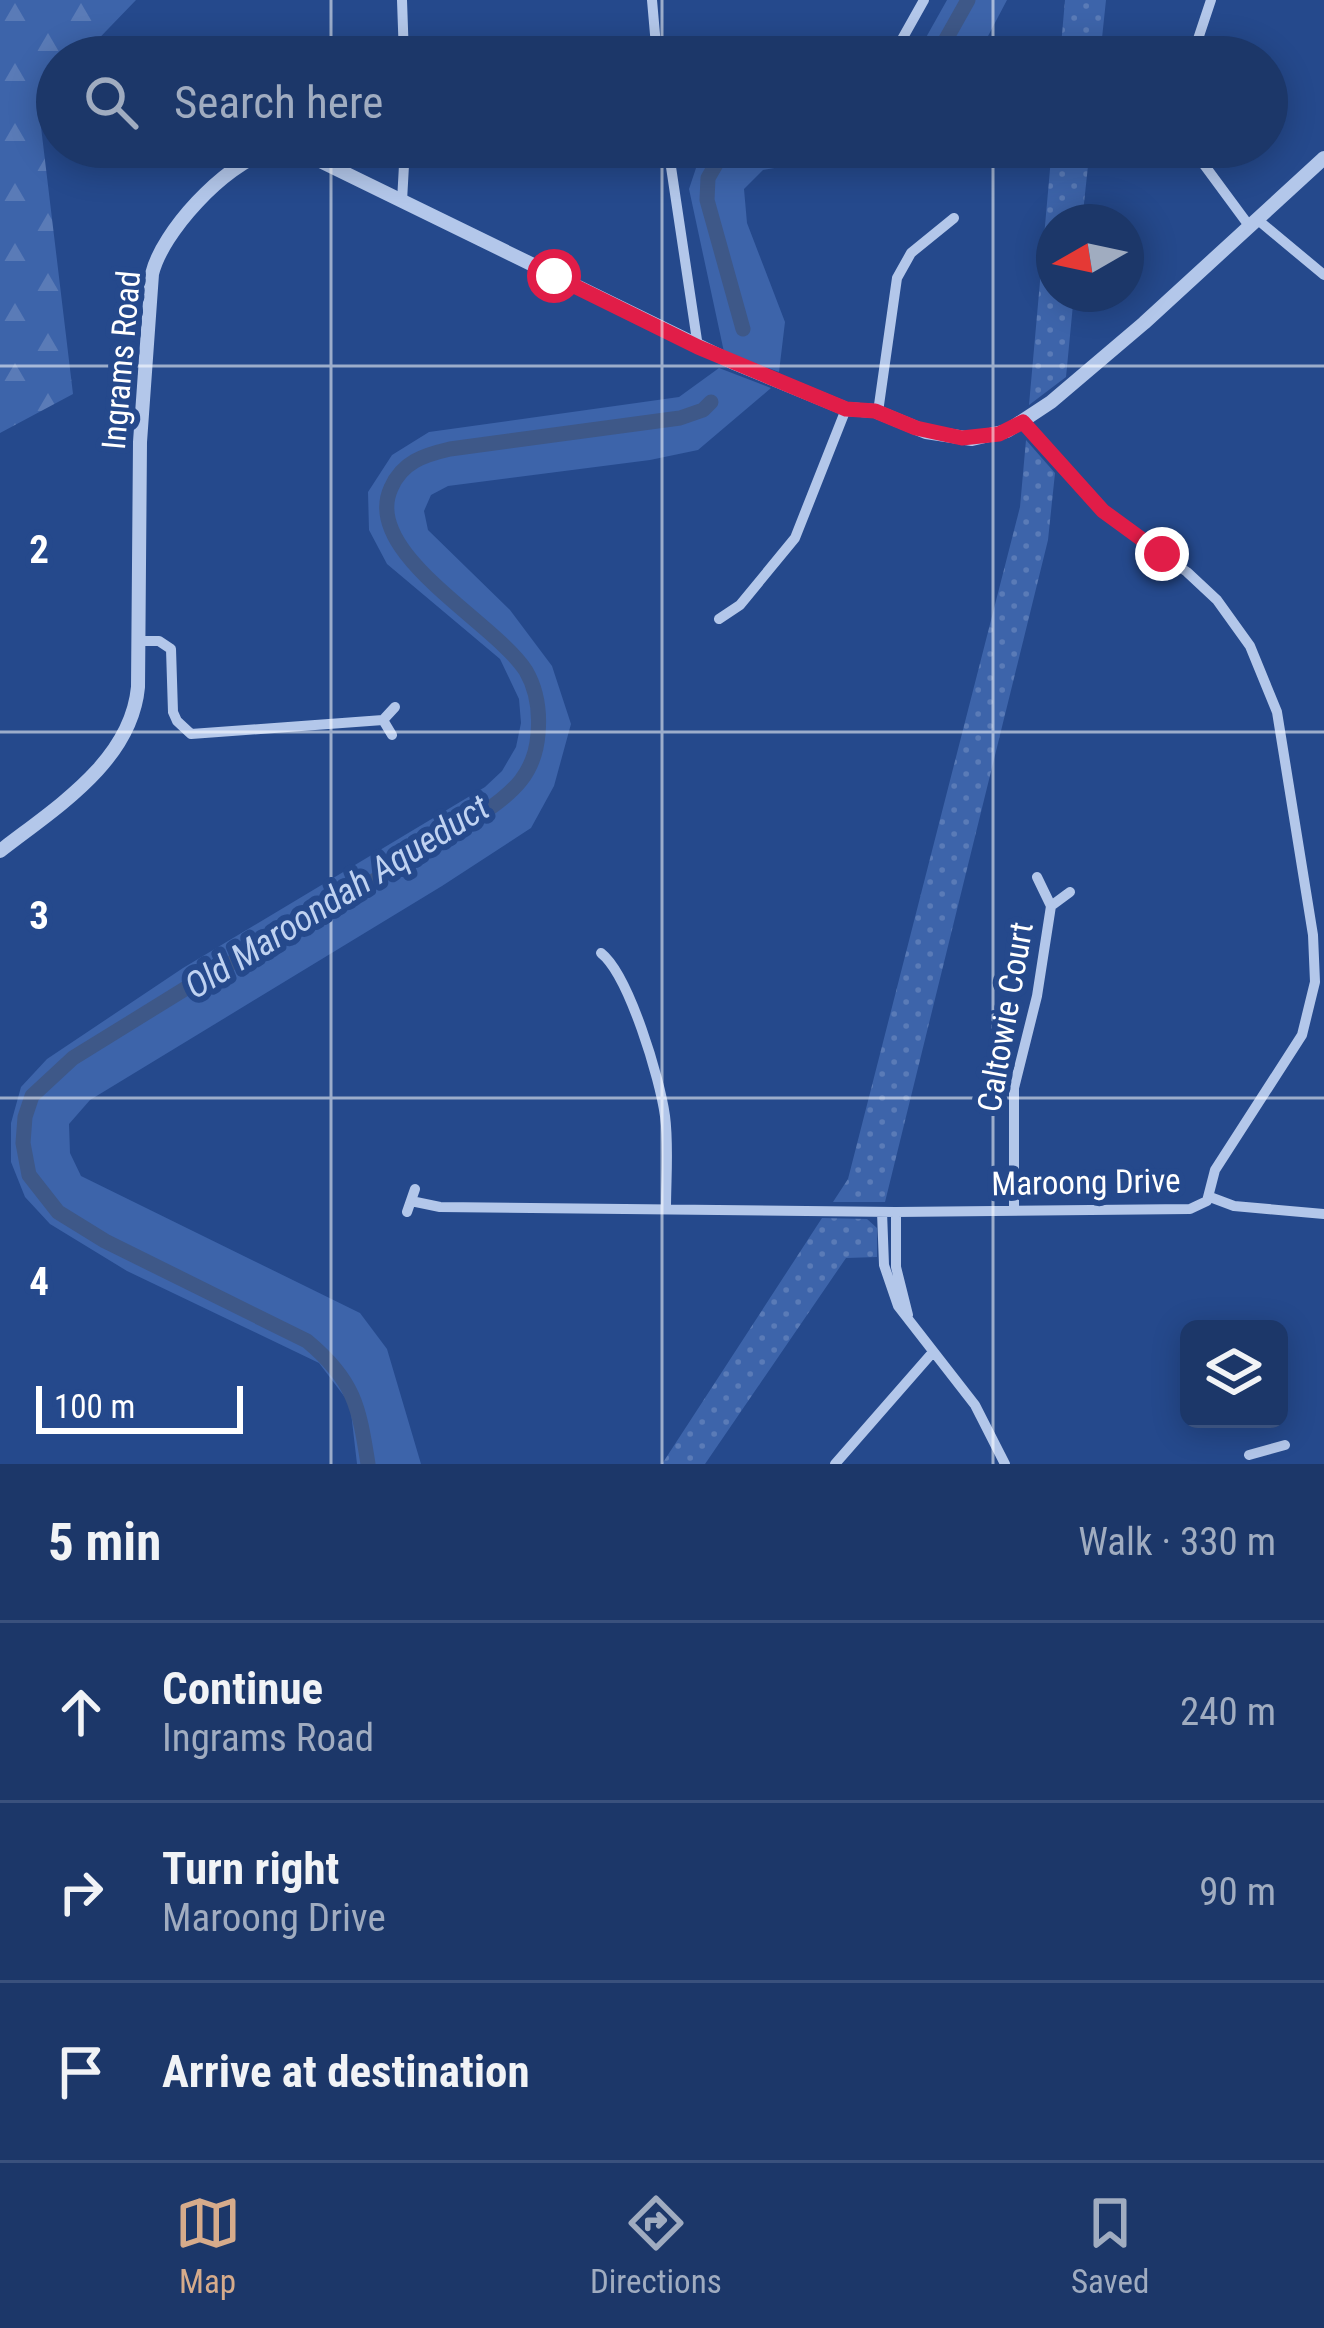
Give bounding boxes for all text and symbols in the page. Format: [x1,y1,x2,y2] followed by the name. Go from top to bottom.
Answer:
[36,36,1288,168] search box
[78,69,144,135] icon: search
[174,76,383,129] text: Search here
[1036,204,1144,312] north arrow
[527,249,581,303] route start
[94,269,148,451] street label: Ingrams Road
[29,527,49,573] text: 2
[1135,527,1189,581] route end
[177,786,497,1008] water label: Old Maroondah Aqueduct
[29,893,49,939] text: 3
[969,919,1041,1115] street label: Caltowie Court
[991,1161,1181,1203] street label: Maroong Drive
[29,1259,49,1305] text: 4
[1180,1320,1288,1428] map controls
[1180,1320,1288,1428] button: layers
[36,1380,243,1433] scale bar
[54,1387,135,1426] text: 100 m
[48,1513,161,1572] text: 5 min
[1078,1519,1276,1565] text: Walk · 330 m
[162,1662,323,1715] text: Continue
[48,1679,114,1745] icon: ahead
[1180,1689,1276,1735] text: 240 m
[162,1715,374,1761] text: Ingrams Road
[162,1842,339,1895] text: Turn right
[48,1859,114,1925] icon: right
[1199,1869,1276,1915] text: 90 m
[162,1895,386,1941] text: Maroong Drive
[48,2039,114,2105] icon: arrive
[162,2045,530,2098] text: Arrive at destination
[175,2190,241,2301] tab: Map
[590,2190,722,2301] tab: Directions
[1071,2190,1149,2301] tab: Saved

